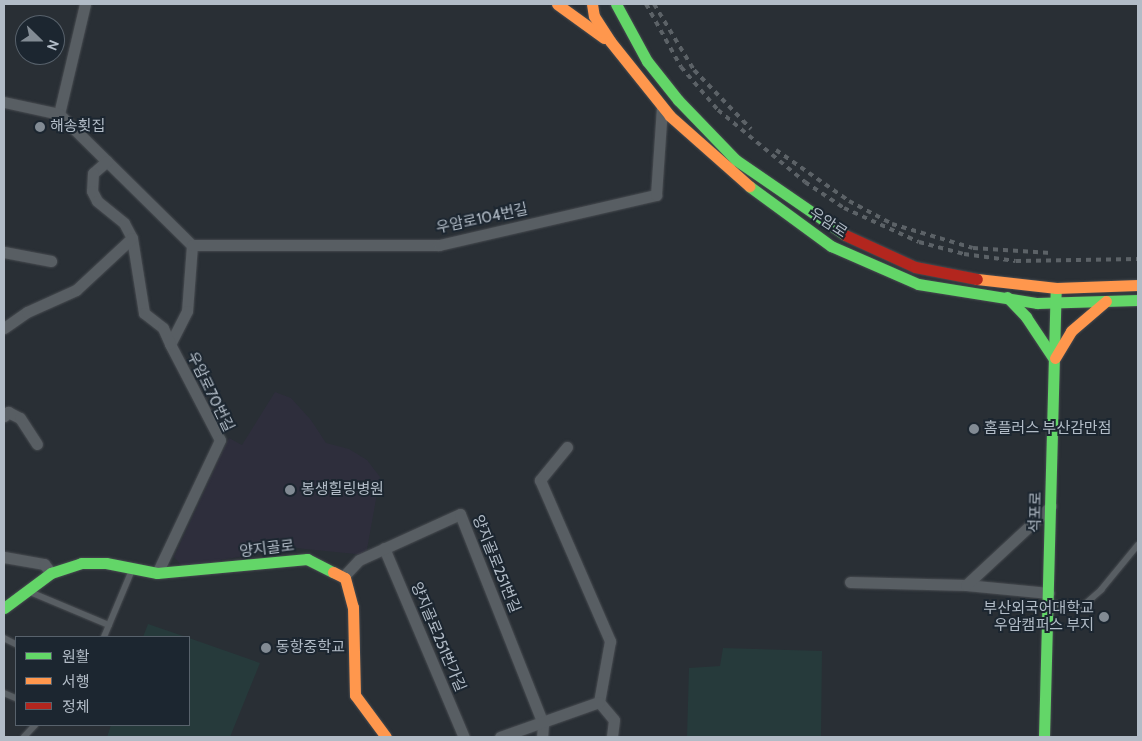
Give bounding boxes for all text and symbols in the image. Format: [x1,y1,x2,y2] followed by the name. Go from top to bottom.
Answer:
[15,15,65,65] north arrow
[43,37,63,53] text: N
[50,118,105,136] place label: 해송횟집
[34,121,46,133] marker: 해송횟집
[435,201,529,237] street label: 우암로104번길
[806,204,850,242] street label: 우암로
[183,349,237,435] street label: 우암로70번길
[984,420,1112,438] place label: 홈플러스 부산감만점
[968,423,980,435] marker: 홈플러스 부산감만점
[301,481,384,499] place label: 봉생힐링병원
[283,483,297,497] marker: 봉생힐링병원
[1027,491,1045,533] street label: 석포로
[468,513,524,615] street label: 양지골로251번길
[239,537,295,561] street label: 양지골로
[407,579,469,695] street label: 양지골로251번가길
[984,599,1094,634] place label: 부산외국어대학교 우암캠퍼스 부지
[1098,611,1110,623] marker: 부산외국어대학교 우암캠퍼스 부지
[15,636,190,726] legend
[276,639,345,657] place label: 동항중학교
[260,642,272,654] marker: 동항중학교
[62,648,90,666] text: 원활
[62,673,90,691] text: 서행
[62,698,90,716] text: 정체

